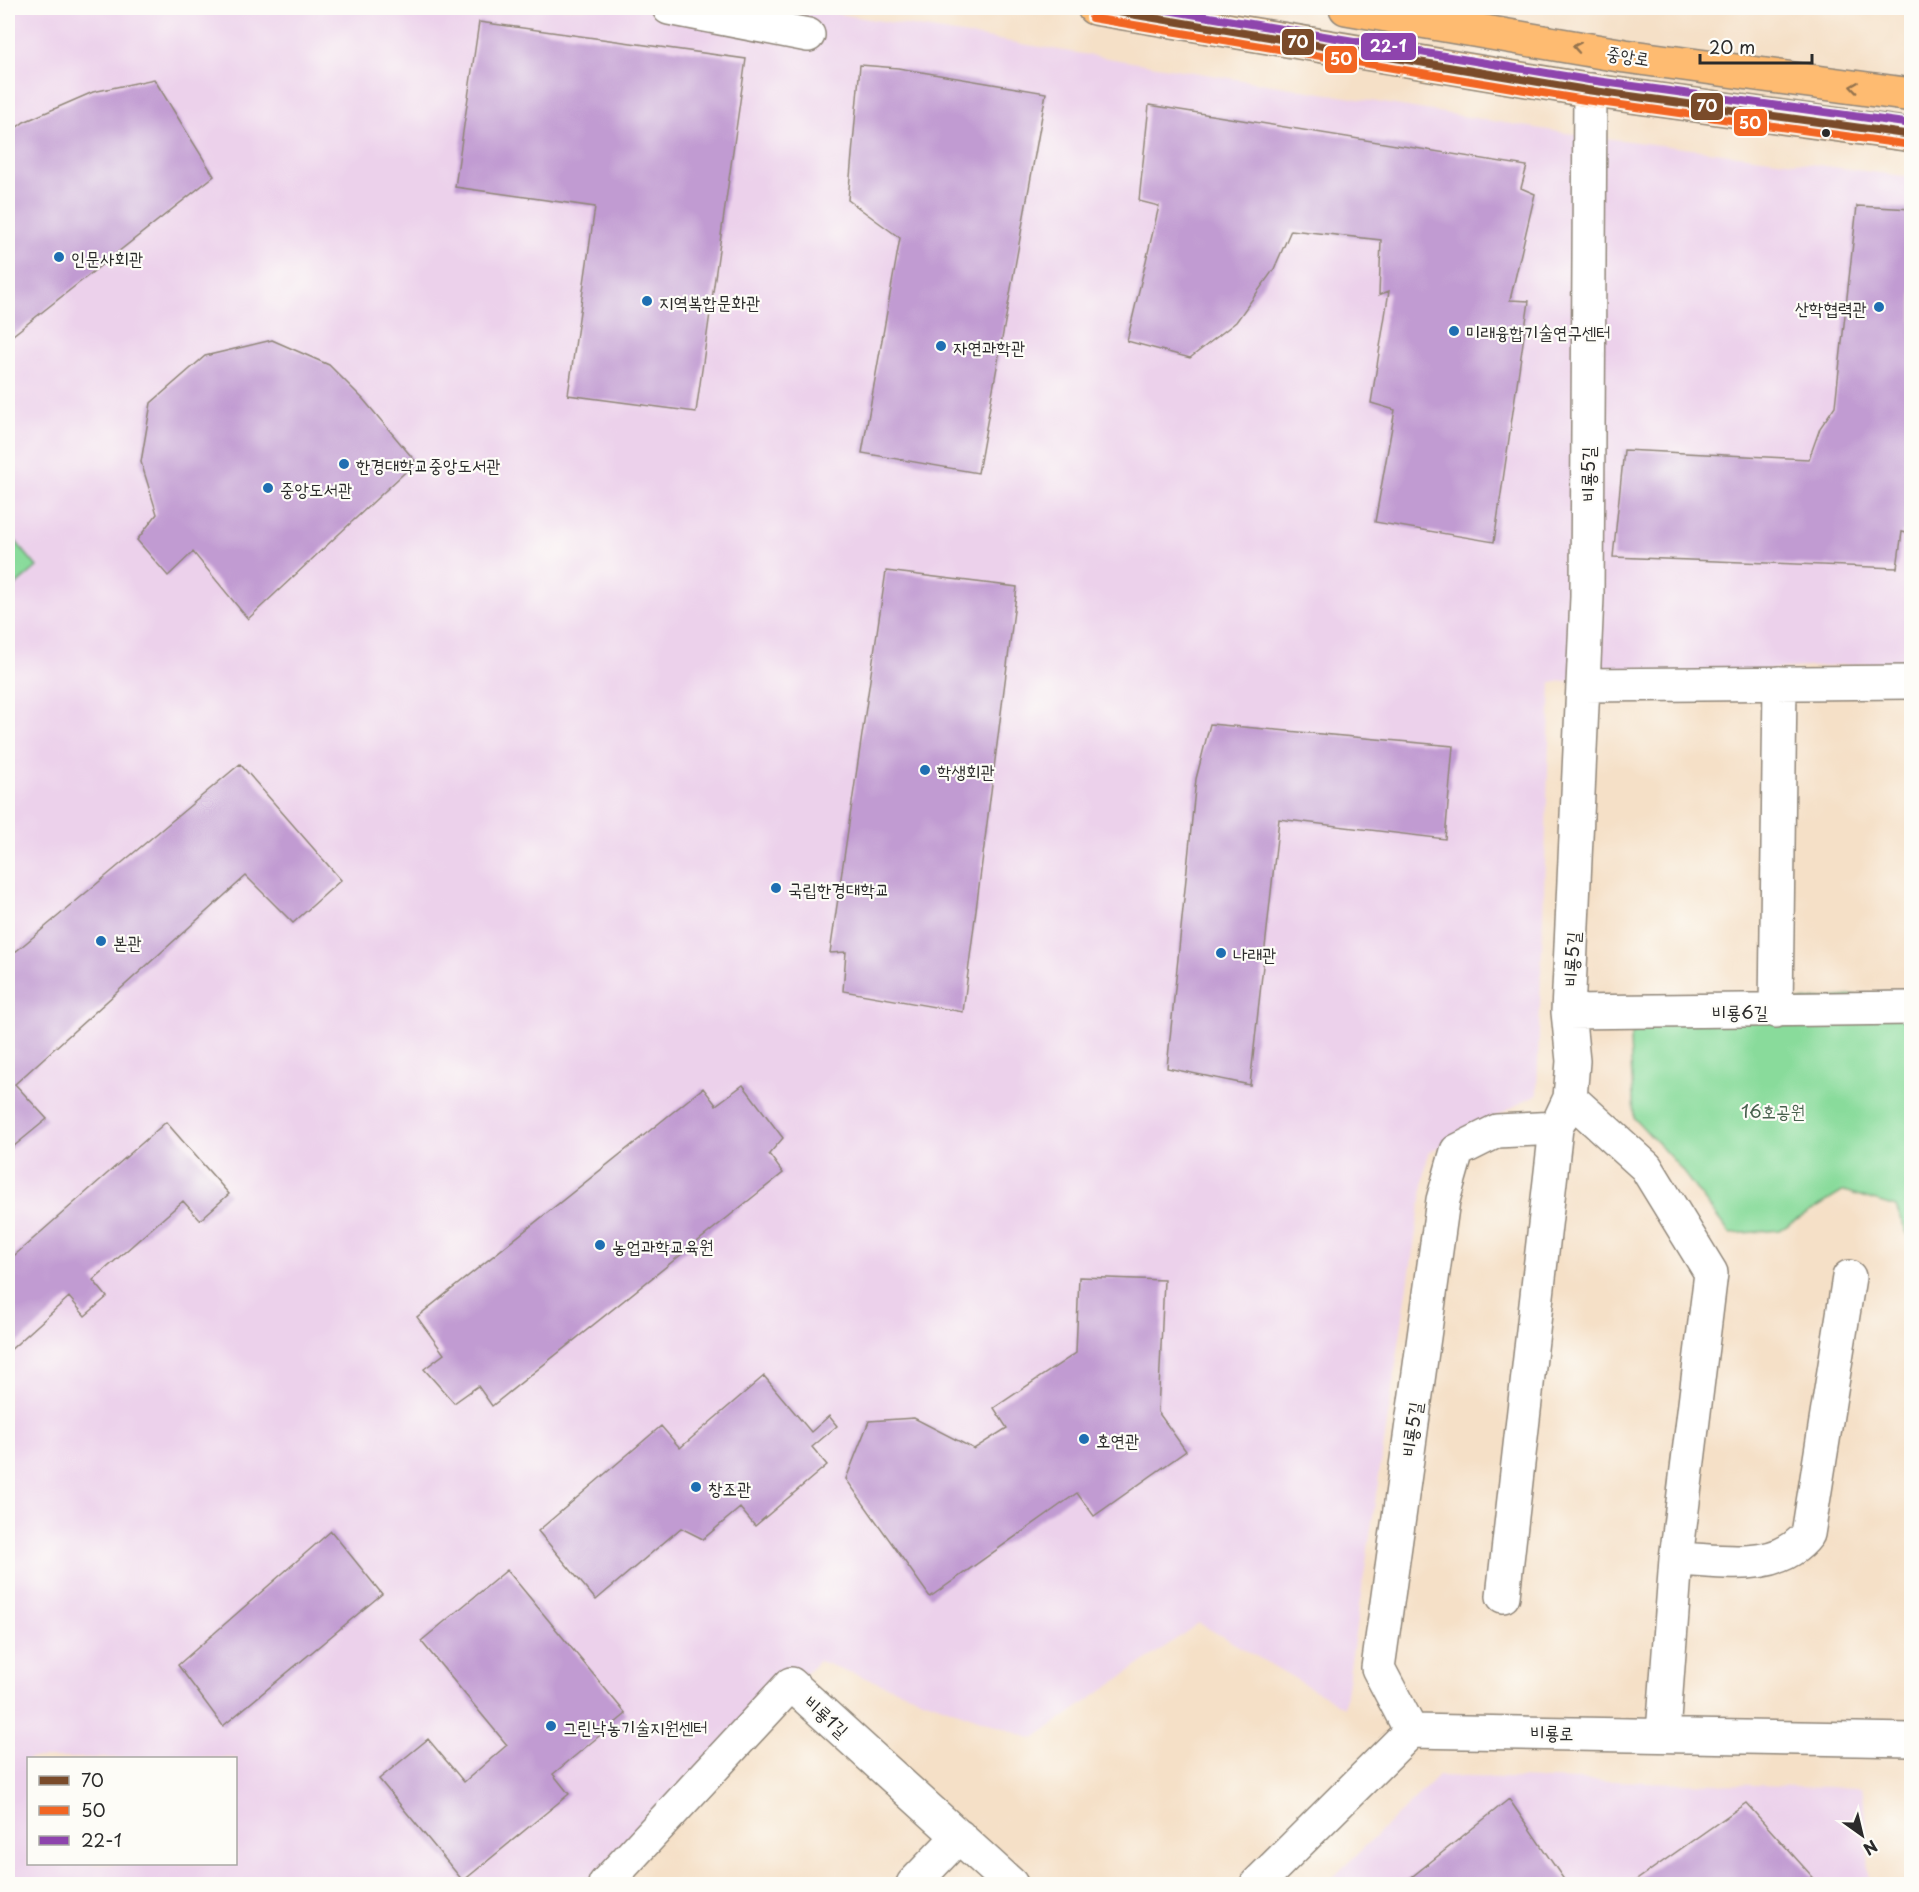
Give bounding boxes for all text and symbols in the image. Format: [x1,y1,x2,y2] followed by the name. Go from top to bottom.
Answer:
[1700,27,1812,65] scale bar
[1281,28,1315,56] line badge: 70
[1288,29,1309,53] text: 70
[1360,32,1417,61] line badge: 22-1
[1370,33,1407,57] text: 22-1
[1709,33,1755,60] text: 20 m
[1604,38,1652,72] street label: 중앙로
[1573,42,1582,54] one-way arrow
[1324,45,1358,74] line badge: 50
[1330,46,1352,70] text: 50
[1849,82,1858,94] one-way arrow
[1690,92,1724,121] line badge: 70
[1697,93,1718,117] text: 70
[1733,108,1768,137] line badge: 50
[1739,110,1761,134] text: 50
[1820,127,1832,139] unlabelled marker
[71,244,143,271] place label: 인문사회관
[52,250,66,264] marker: 인문사회관
[659,288,760,315] place label: 지역복합문화관
[640,294,654,308] marker: 지역복합문화관
[1795,294,1867,321] place label: 산학협력관
[1872,300,1886,314] marker: 산학협력관
[1466,318,1611,345] place label: 미래융합기술연구센터
[1447,324,1461,338] marker: 미래융합기술연구센터
[953,333,1025,360] place label: 자연과학관
[934,339,948,353] marker: 자연과학관
[1574,446,1601,502] street label: 비룡5길
[356,451,501,478] place label: 한경대학교중앙도서관
[337,457,351,471] marker: 한경대학교중앙도서관
[280,475,352,502] place label: 중앙도서관
[261,481,275,495] marker: 중앙도서관
[937,757,995,784] place label: 학생회관
[918,763,932,777] marker: 학생회관
[788,875,889,902] place label: 국립한경대학교
[769,881,783,895] marker: 국립한경대학교
[113,928,142,955] place label: 본관
[1556,930,1586,987] street label: 비룡5길
[94,934,108,948] marker: 본관
[1233,940,1276,967] place label: 나래관
[1214,946,1228,960] marker: 나래관
[1712,998,1769,1025] street label: 비룡6길
[1741,1097,1805,1124] park label: 16호공원
[612,1232,713,1259] place label: 농업과학교육원
[593,1238,607,1252] marker: 농업과학교육원
[1394,1399,1428,1458] street label: 비룡5길
[1096,1426,1139,1453] place label: 호연관
[1077,1432,1091,1446] marker: 호연관
[708,1474,751,1501] place label: 창조관
[689,1480,703,1494] marker: 창조관
[799,1689,856,1744] street label: 비룡1길
[563,1713,708,1740] place label: 그린낙농기술지원센터
[1530,1718,1574,1746] street label: 비룡로
[544,1719,558,1733] marker: 그린낙농기술지원센터
[27,1757,237,1865] legend
[81,1766,104,1793] text: 70
[81,1796,106,1823] text: 50
[1832,1805,1892,1865] north arrow
[81,1826,122,1853] text: 22-1
[1859,1835,1883,1862] text: N

